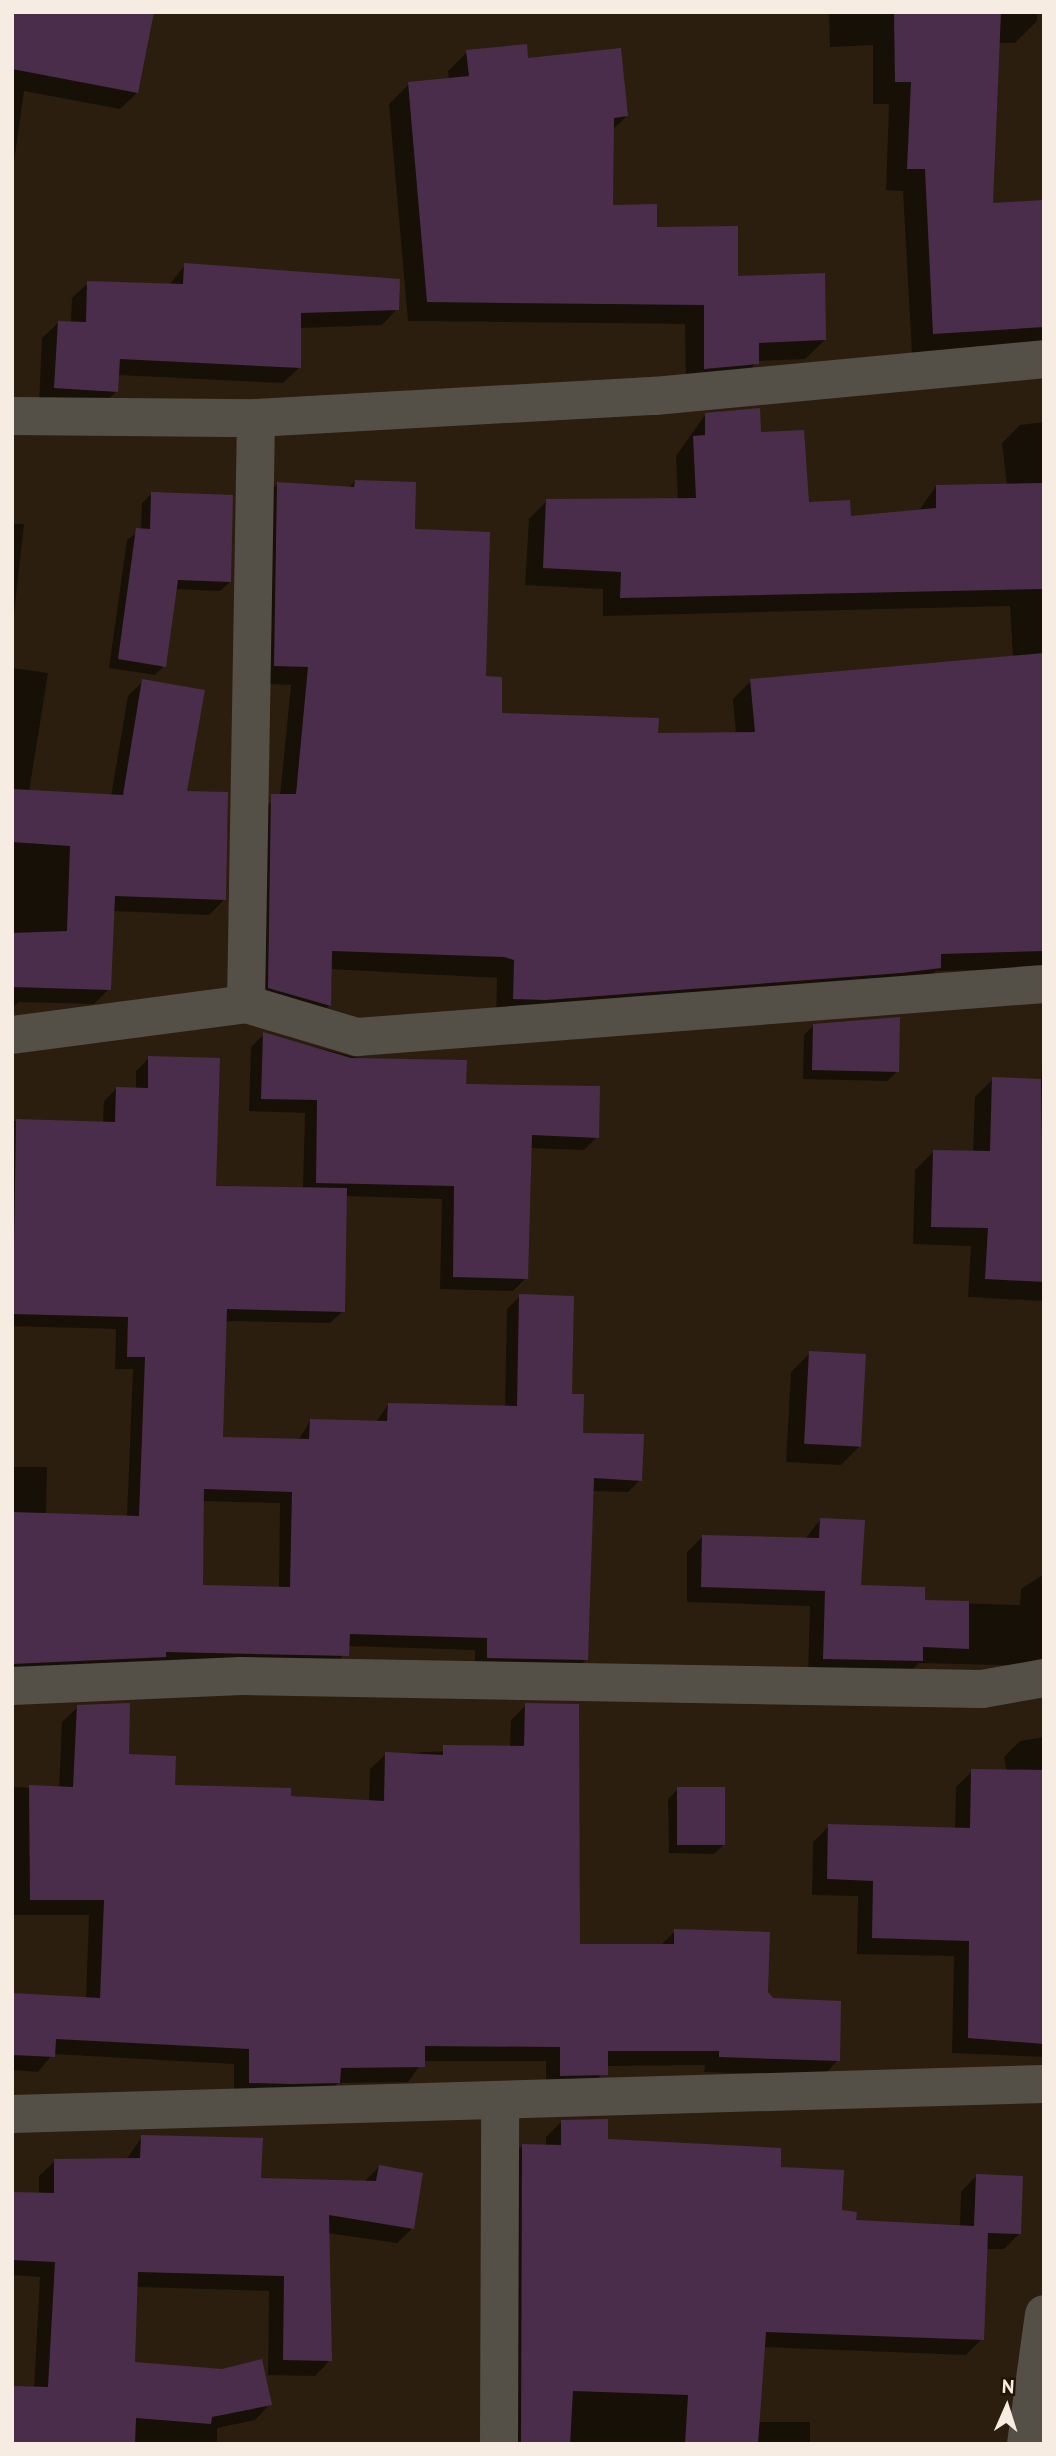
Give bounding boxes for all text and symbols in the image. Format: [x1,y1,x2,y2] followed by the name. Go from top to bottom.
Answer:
[972,2372,1042,2442] north arrow
[1001,2374,1015,2398] text: N

